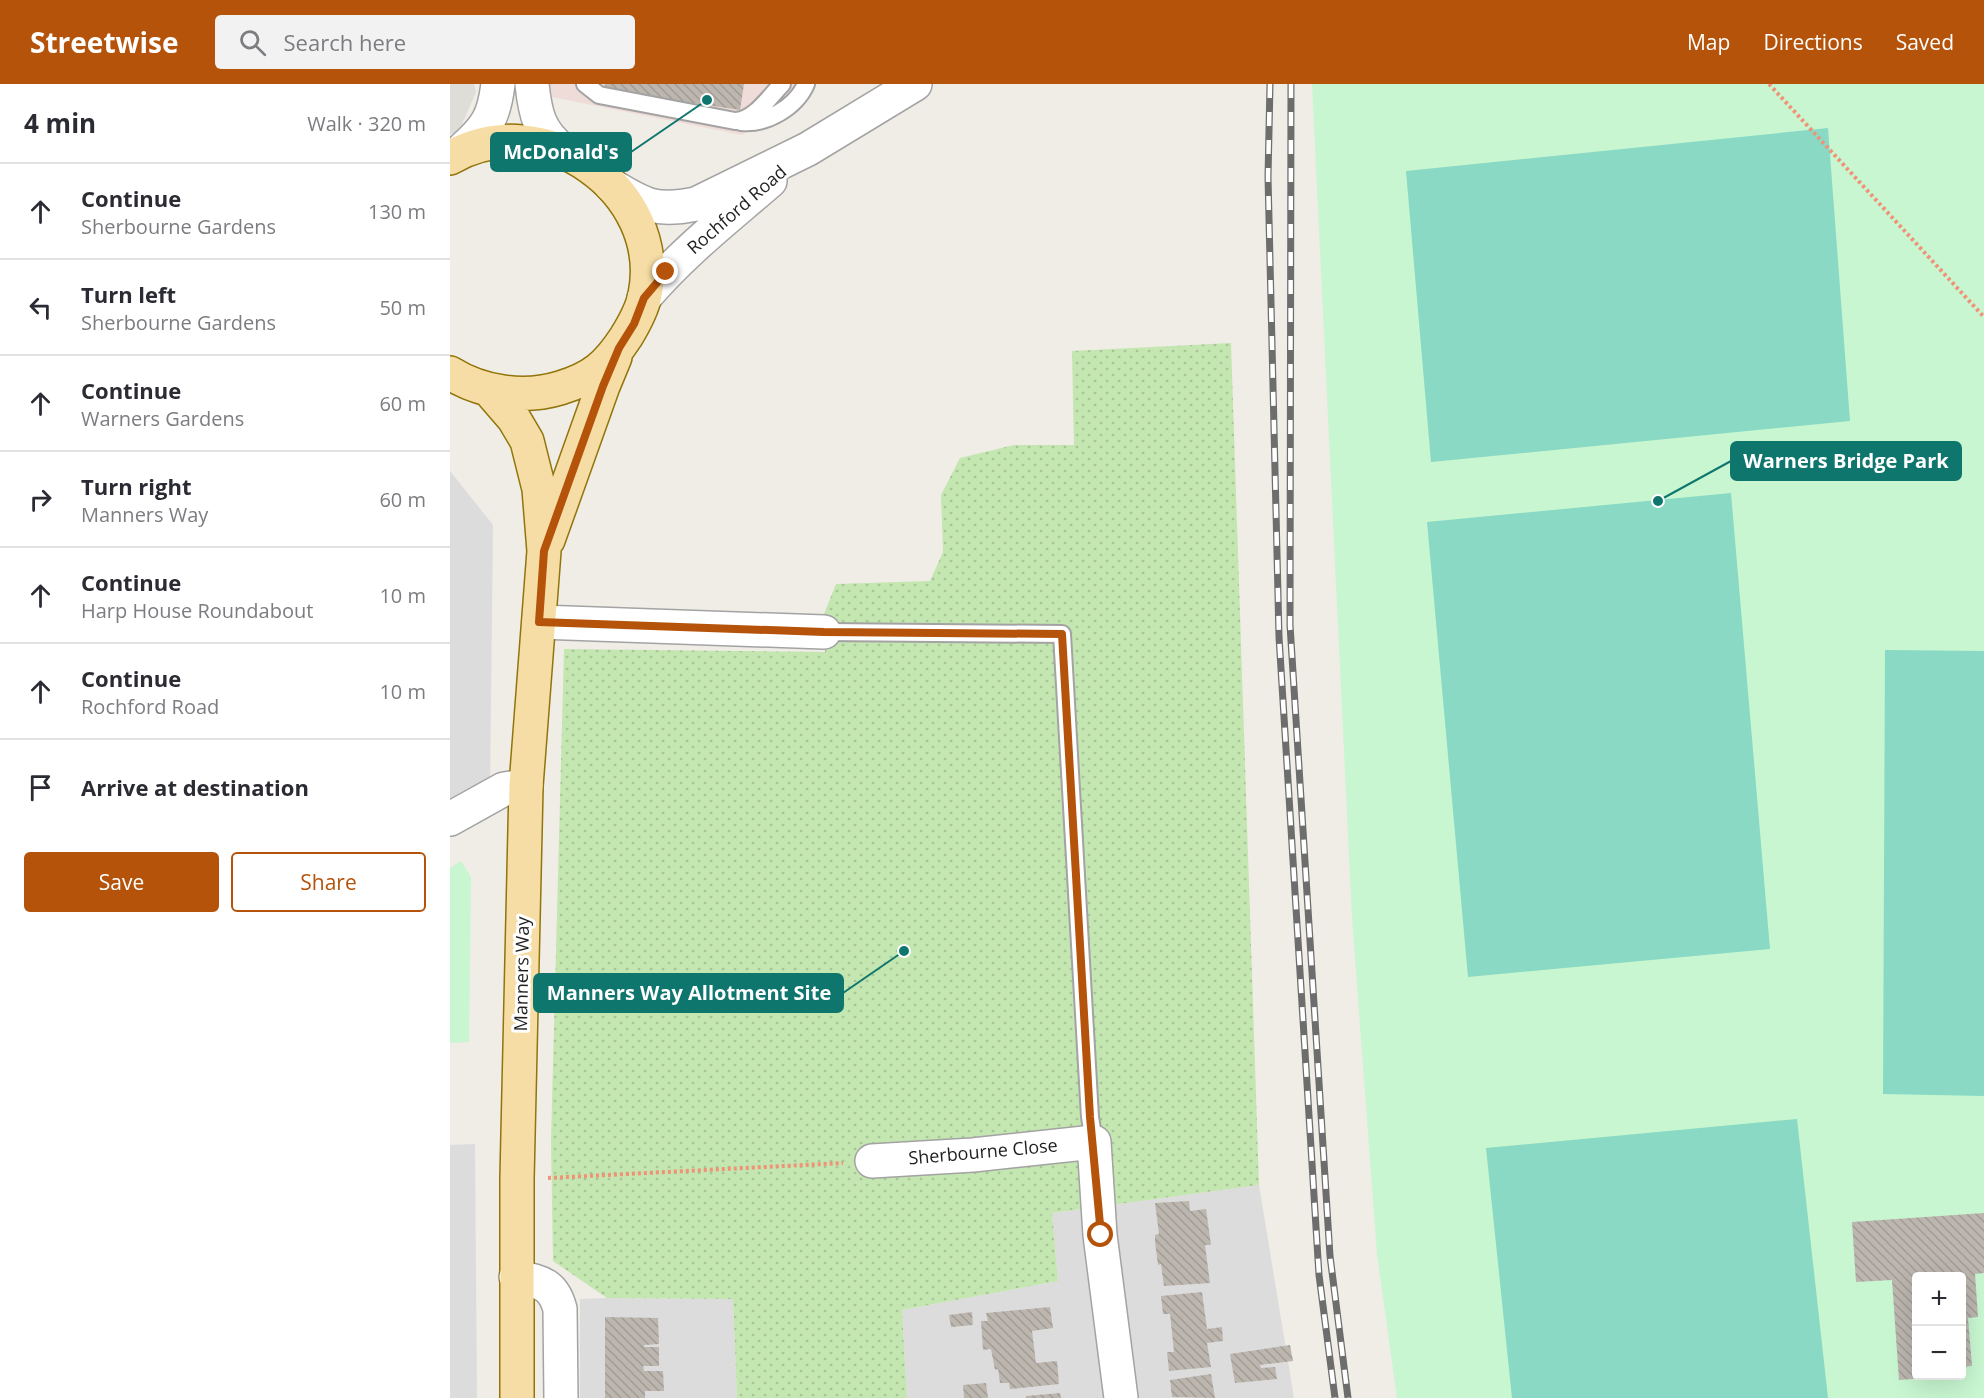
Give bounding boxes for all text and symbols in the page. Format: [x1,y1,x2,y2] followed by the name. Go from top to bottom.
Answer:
[215,15,635,69] search box
[30,23,179,61] text: Streetwise
[236,26,269,59] icon: search
[284,27,406,57] text: Search here
[1687,28,1730,56] text: Map
[1763,28,1863,56] text: Directions
[1896,28,1954,56] text: Saved
[24,105,96,141] text: 4 min
[307,110,426,137] text: Walk · 320 m
[491,133,631,171] callout: McDonald's
[503,138,619,165] text: McDonald's
[681,159,791,259] street label: Rochford Road
[81,183,181,213] text: Continue
[24,195,57,228] icon: ahead
[368,198,426,225] text: 130 m
[81,213,276,240] text: Sherbourne Gardens
[652,258,678,284] route end
[81,279,176,309] text: Turn left
[24,291,57,324] icon: left
[379,294,426,321] text: 50 m
[81,309,276,336] text: Sherbourne Gardens
[81,375,181,405] text: Continue
[24,387,57,420] icon: ahead
[379,390,426,417] text: 60 m
[81,405,244,432] text: Warners Gardens
[1731,442,1961,480] callout: Warners Bridge Park
[1743,447,1949,474] text: Warners Bridge Park
[81,471,192,501] text: Turn right
[24,483,57,516] icon: right
[379,486,426,513] text: 60 m
[81,501,208,528] text: Manners Way
[81,567,181,597] text: Continue
[24,579,57,612] icon: ahead
[379,582,426,609] text: 10 m
[81,597,313,624] text: Harp House Roundabout
[81,663,181,693] text: Continue
[24,675,57,708] icon: ahead
[379,678,426,705] text: 10 m
[81,693,219,720] text: Rochford Road
[24,771,57,804] icon: arrive
[81,772,309,802] text: Arrive at destination
[24,852,219,912] button: Save
[231,852,426,912] button: Share
[508,915,534,1032] street label: Manners Way
[534,974,843,1012] callout: Manners Way Allotment Site
[547,979,831,1006] text: Manners Way Allotment Site
[907,1133,1059,1169] street label: Sherbourne Close
[1087,1221,1113,1247] route start
[1912,1272,1966,1380] map controls
[1912,1272,1966,1326] button: +
[1912,1326,1966,1380] button: −

